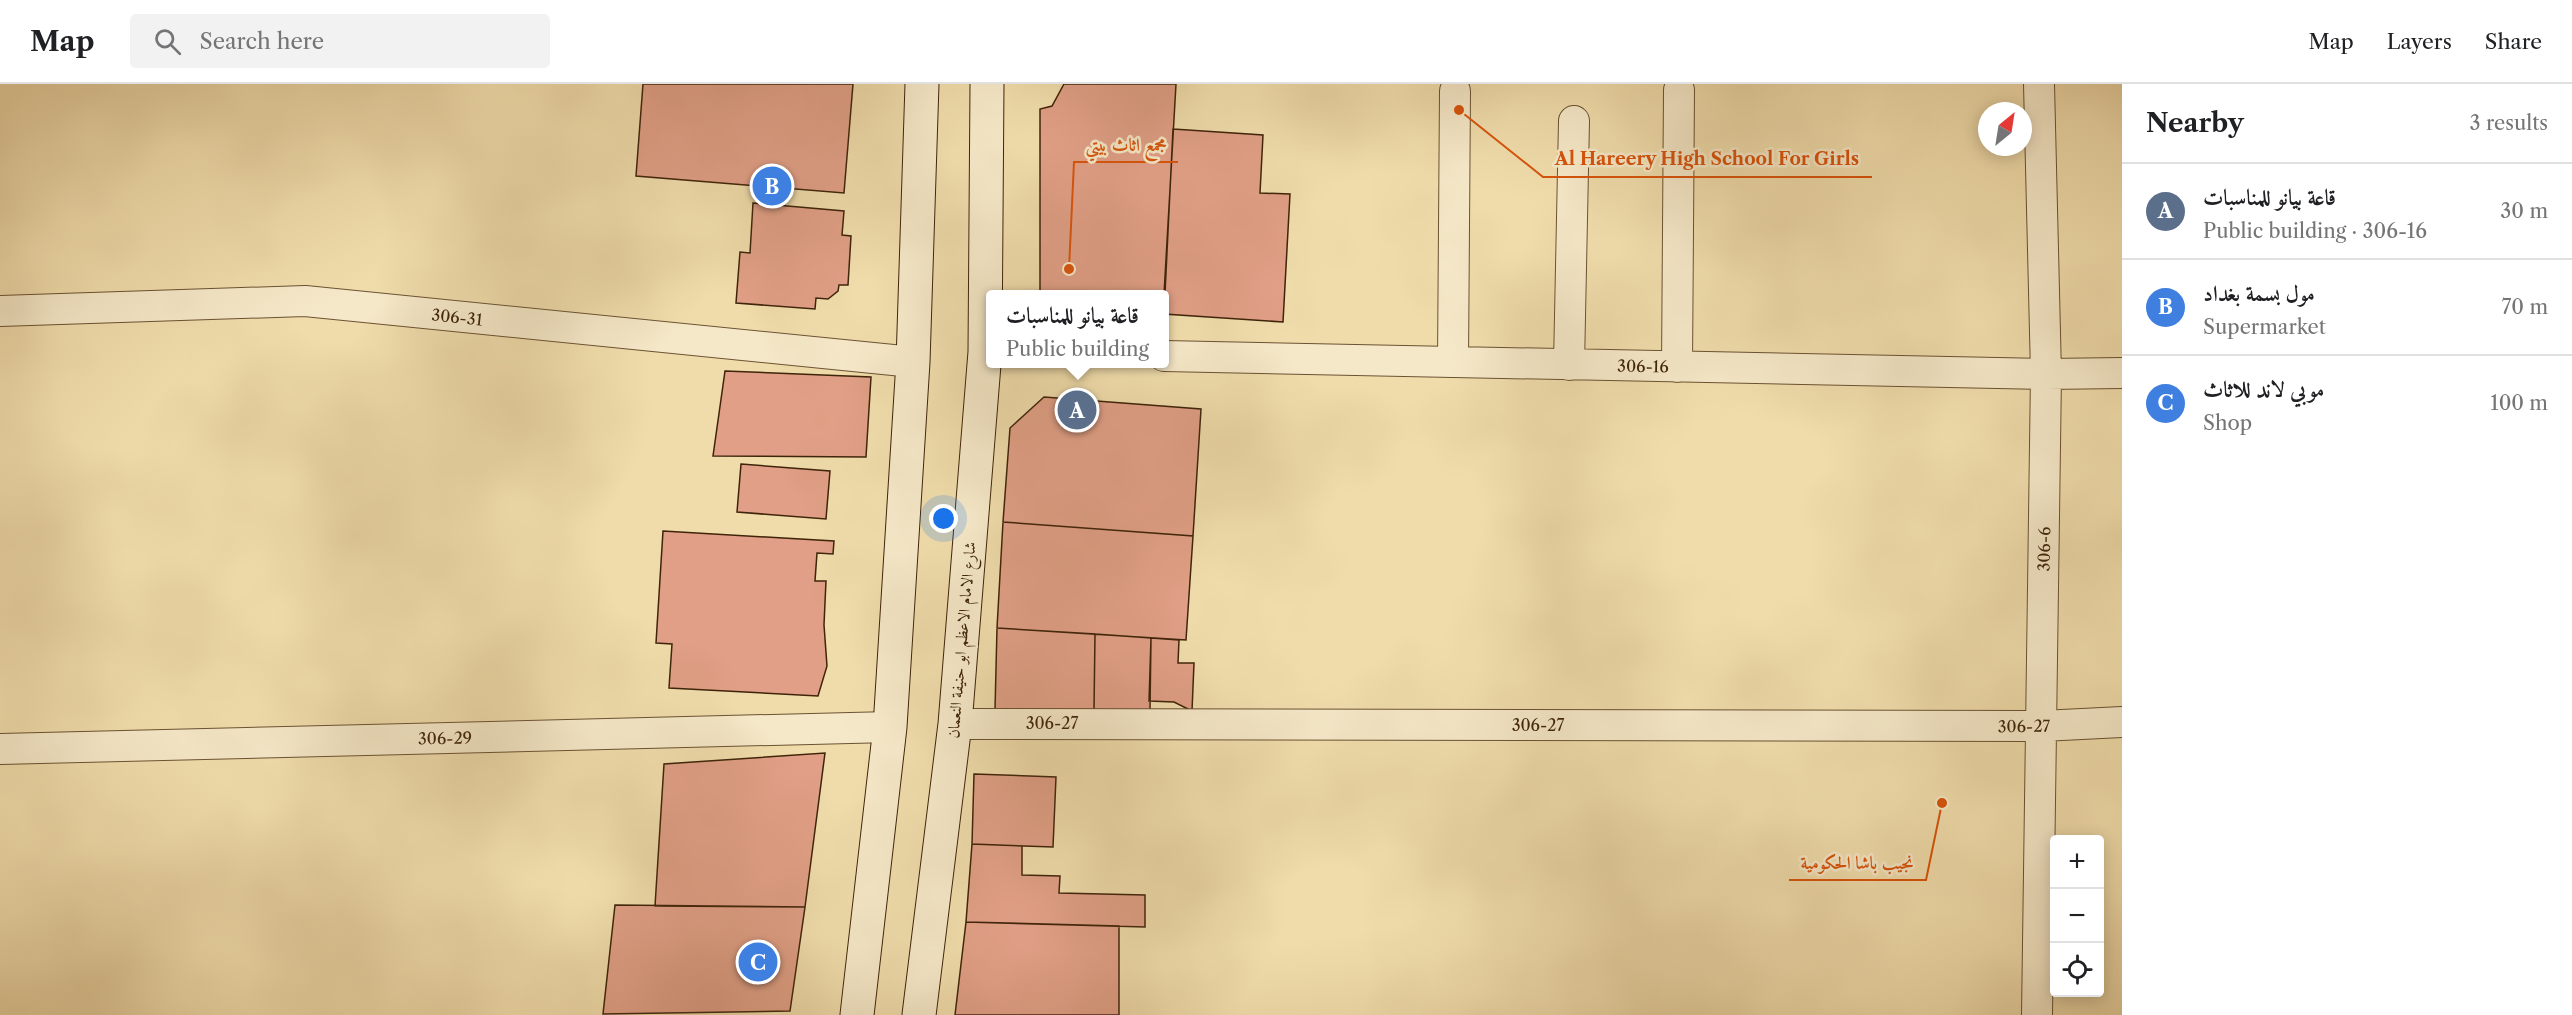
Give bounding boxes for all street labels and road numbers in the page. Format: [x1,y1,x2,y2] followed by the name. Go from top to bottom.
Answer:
[431,304,484,330] street label: 306-31
[1617,356,1669,376] street label: 306-16
[2034,526,2054,572] street label: 306-6
[942,541,986,740] street label: شارع الامام الاعظم ابو حنيفة النعمان
[1026,713,1078,733] street label: 306-27
[1512,715,1564,735] street label: 306-27
[1997,716,2051,736] street label: 306-27
[418,728,472,748] street label: 306-29

